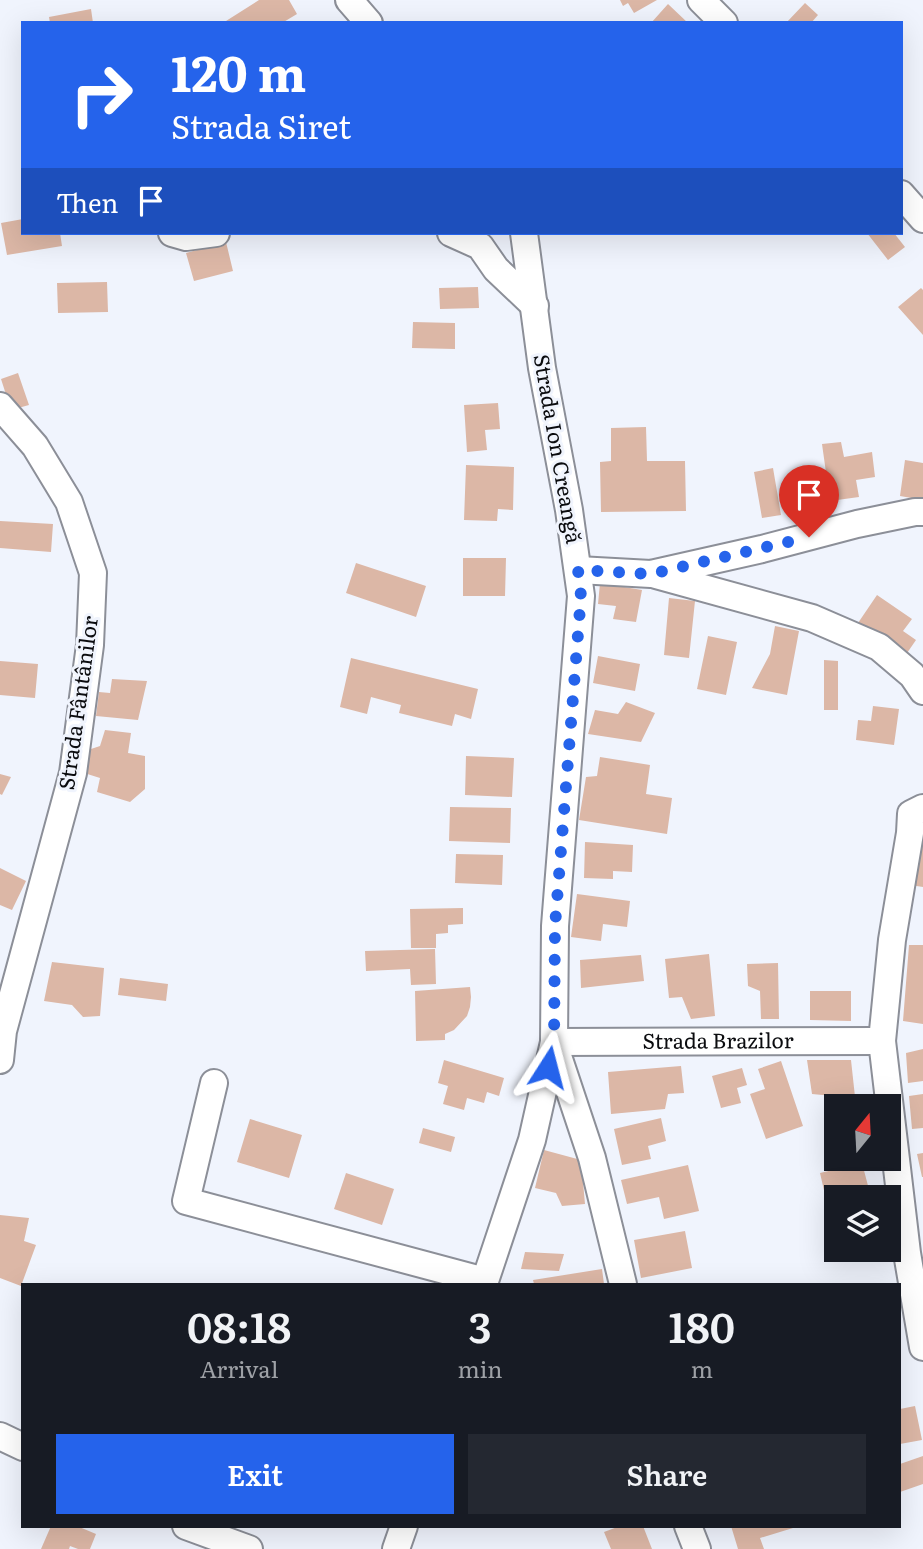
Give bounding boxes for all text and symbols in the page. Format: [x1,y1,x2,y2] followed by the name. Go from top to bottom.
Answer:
[171,34,306,107] text: 120 m
[56,49,147,140] icon: right
[171,101,351,149] text: Strada Siret
[56,182,118,221] text: Then
[132,182,170,220] icon: arrive
[528,352,591,546] street label: Strada Ion Creangă
[779,465,839,537] pin
[790,476,828,514] icon: arrive
[49,614,104,792] street label: Strada Fântânilor
[642,1023,794,1055] street label: Strada Brazilor
[511,1030,585,1104] position arrow
[824,1094,901,1171] north arrow
[824,1094,901,1262] map controls
[824,1185,901,1262] button: layers
[187,1294,291,1356] text: 08:18
[468,1294,492,1356] text: 3
[669,1294,735,1356] text: 180
[200,1351,278,1385] text: Arrival
[457,1351,503,1385] text: min
[691,1351,713,1385] text: m
[56,1434,454,1514] button: Exit
[468,1434,866,1514] button: Share

